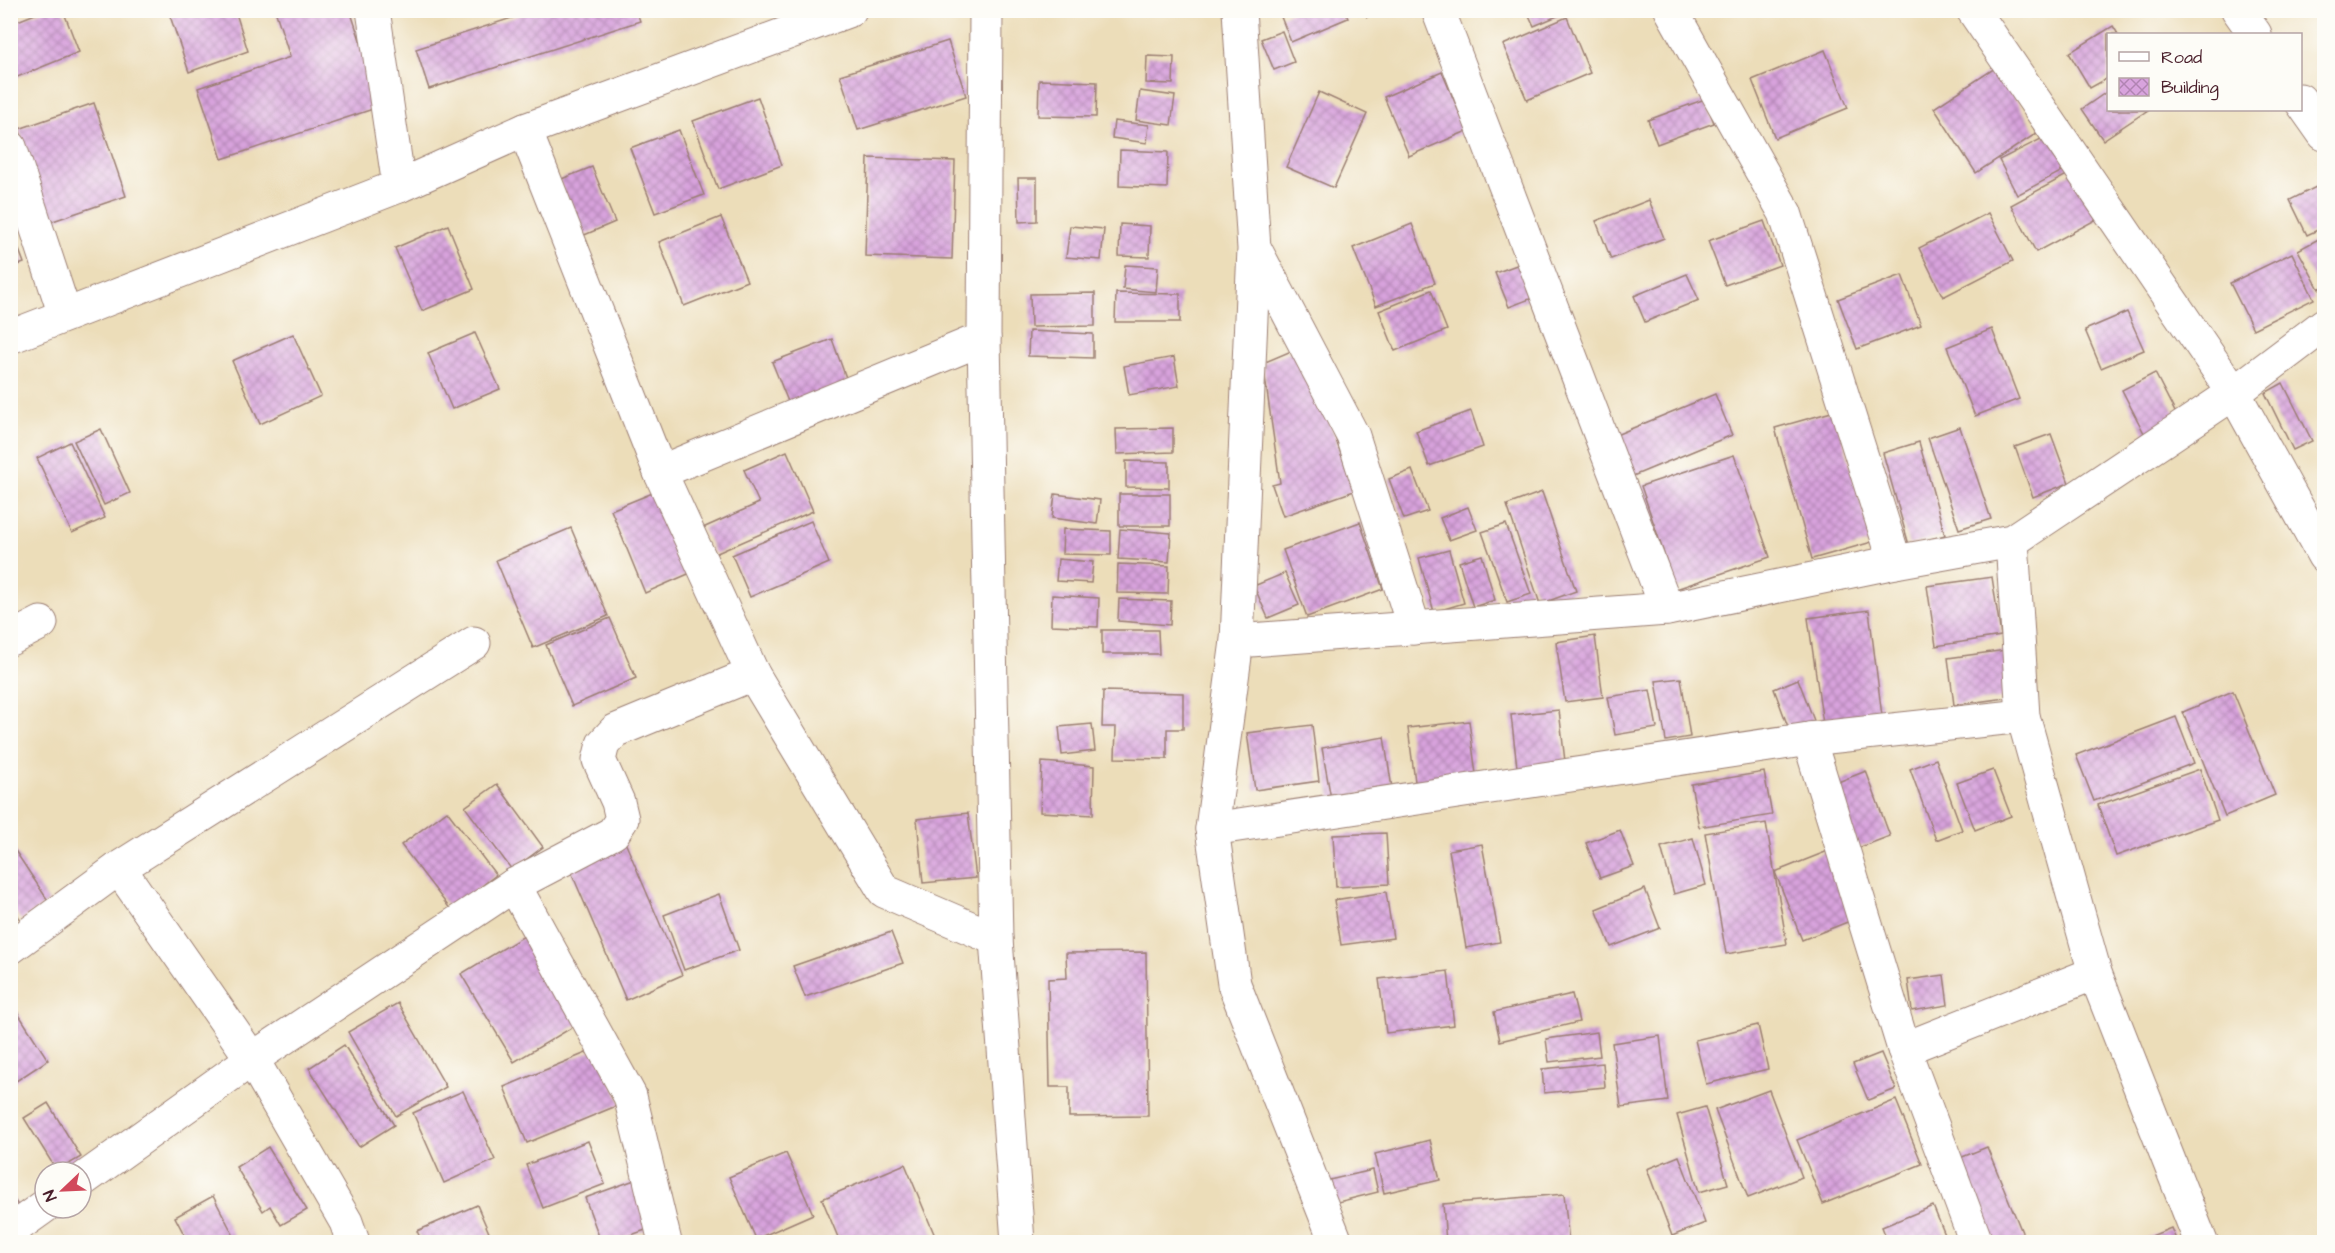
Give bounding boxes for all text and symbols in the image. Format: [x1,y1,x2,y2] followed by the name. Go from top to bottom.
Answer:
[2107,33,2302,111] legend
[2161,45,2202,70] text: Road
[2161,75,2219,101] text: Building
[33,1160,93,1220] north arrow
[38,1187,62,1204] text: N

